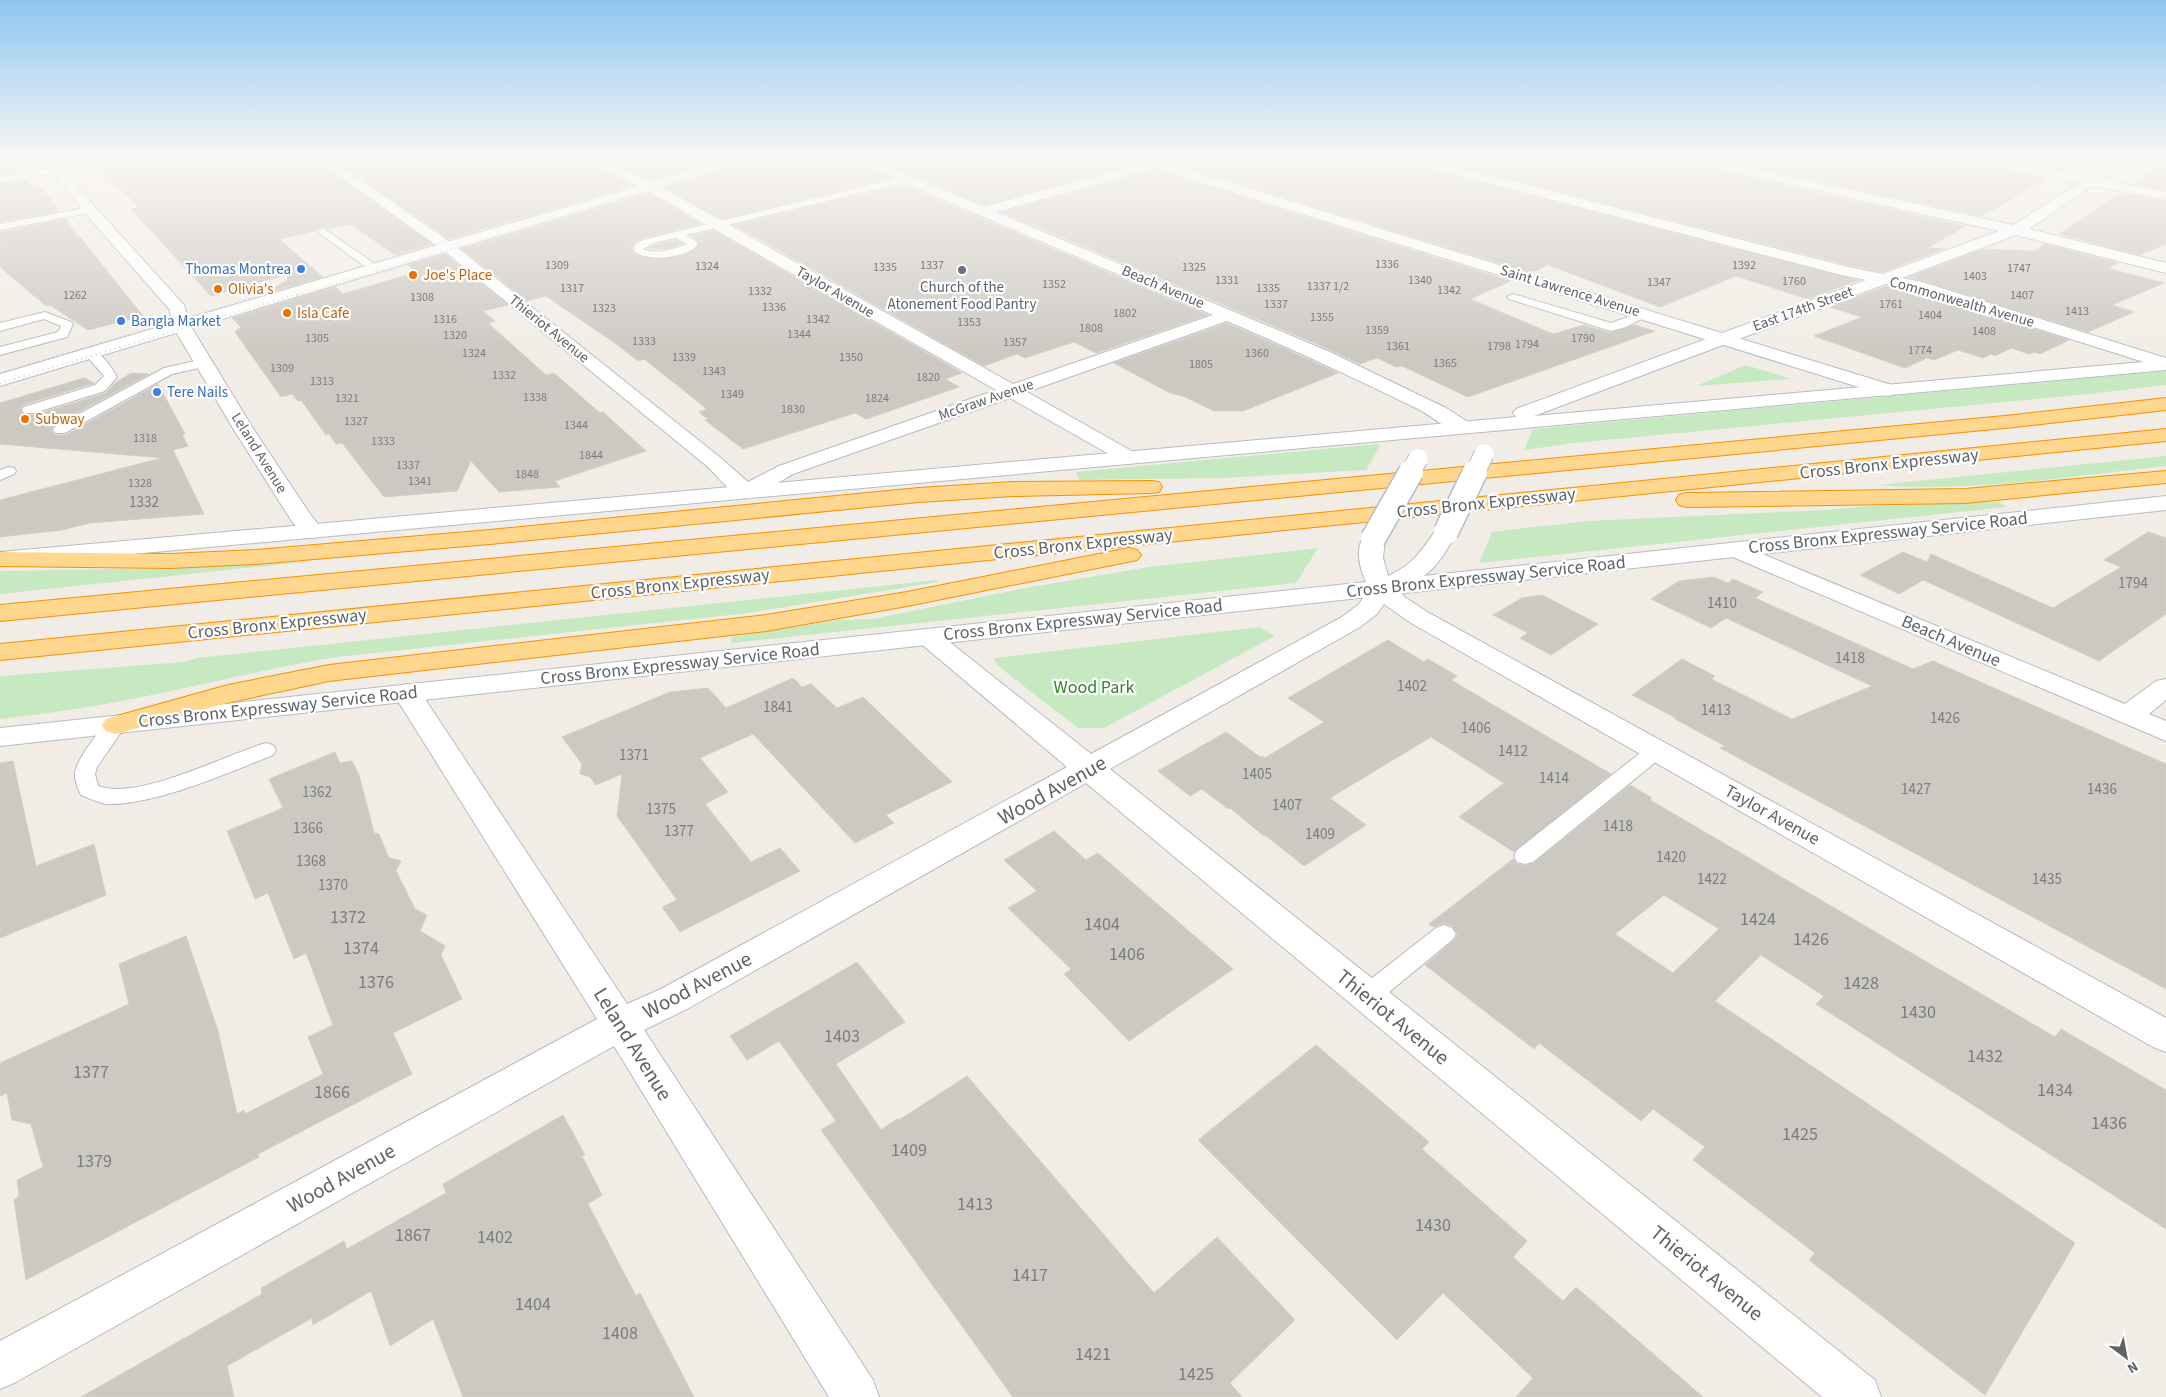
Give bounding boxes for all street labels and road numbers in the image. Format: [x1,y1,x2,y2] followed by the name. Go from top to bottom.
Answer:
[1118,260,1208,314] street label: Beach Avenue
[1498,260,1642,322] street label: Saint Lawrence Avenue
[792,261,878,323] street label: Taylor Avenue
[1887,271,2037,333] street label: Commonwealth Avenue
[1750,281,1856,337] street label: East 174th Street
[504,290,594,368] street label: Thieriot Avenue
[936,374,1036,426] street label: McGraw Avenue
[226,409,292,497] street label: Leland Avenue
[1798,442,1980,486] street label: Cross Bronx Expressway
[1395,481,1577,525] street label: Cross Bronx Expressway
[1747,506,2029,560] street label: Cross Bronx Expressway Service Road
[992,522,1174,566] street label: Cross Bronx Expressway
[1345,550,1627,604] street label: Cross Bronx Expressway Service Road
[589,562,771,606] street label: Cross Bronx Expressway
[942,593,1224,647] street label: Cross Bronx Expressway Service Road
[186,602,368,646] street label: Cross Bronx Expressway
[1898,609,2004,673] street label: Beach Avenue
[539,637,821,691] street label: Cross Bronx Expressway Service Road
[137,680,419,734] street label: Cross Bronx Expressway Service Road
[992,748,1112,832] street label: Wood Avenue
[1720,778,1824,852] street label: Taylor Avenue
[637,944,757,1026] street label: Wood Avenue
[1330,962,1456,1072] street label: Thieriot Avenue
[586,982,680,1106] street label: Leland Avenue
[281,1136,401,1220] street label: Wood Avenue
[1644,1218,1770,1328] street label: Thieriot Avenue

